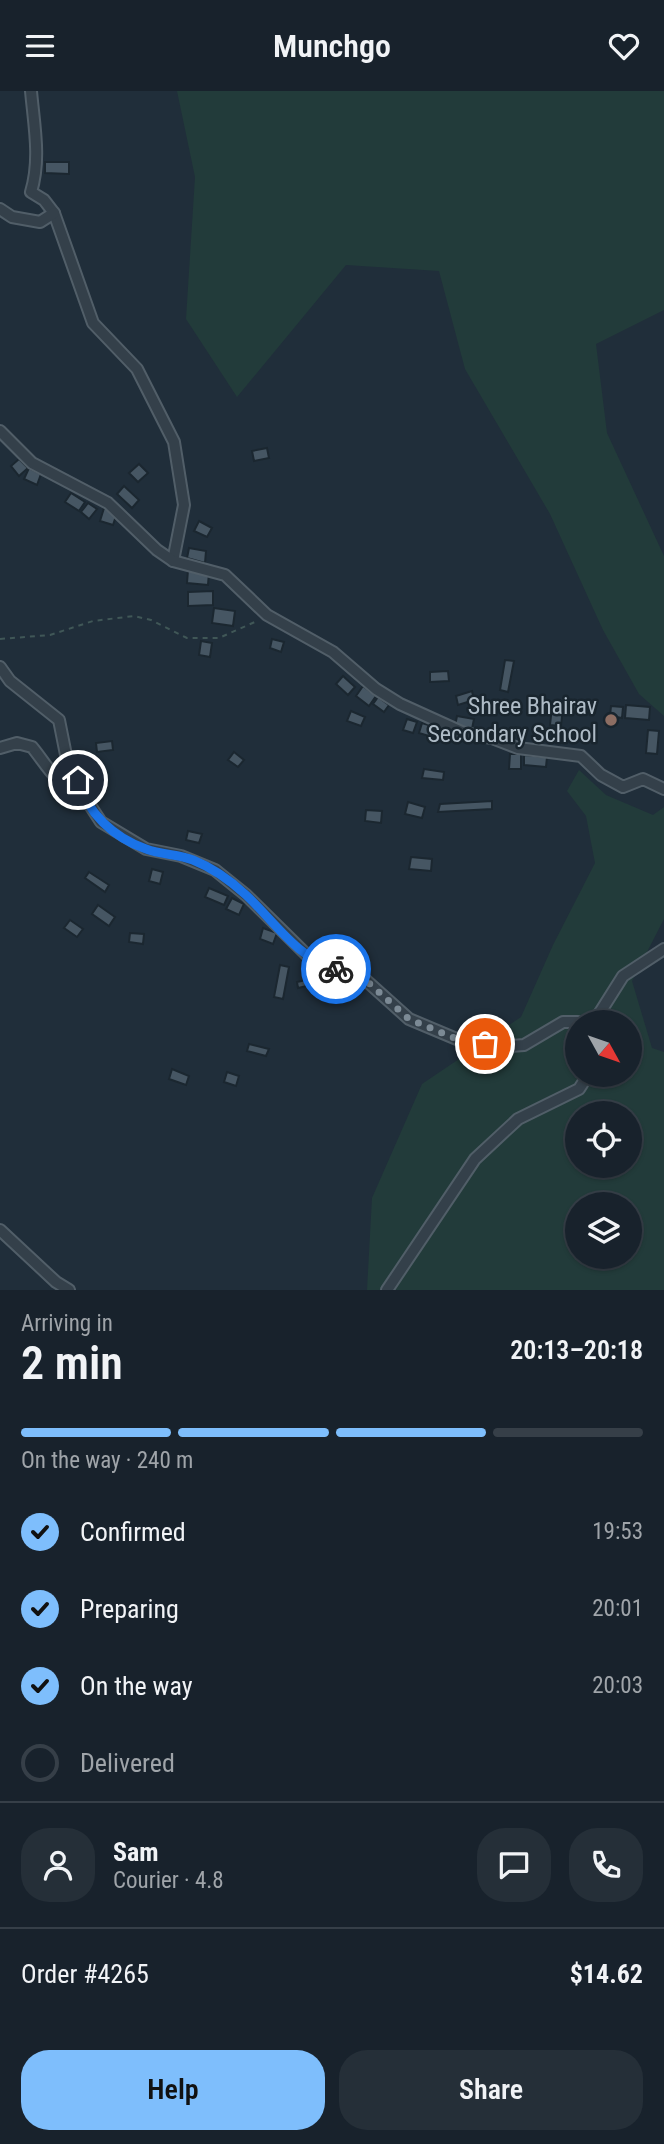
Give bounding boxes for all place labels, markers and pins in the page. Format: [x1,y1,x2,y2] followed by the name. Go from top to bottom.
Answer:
[427,692,597,748] place label: Shree Bhairav Secondary School
[603,712,619,728] marker: Shree Bhairav Secondary School
[48,750,108,810] pin
[455,1014,515,1074] pin

